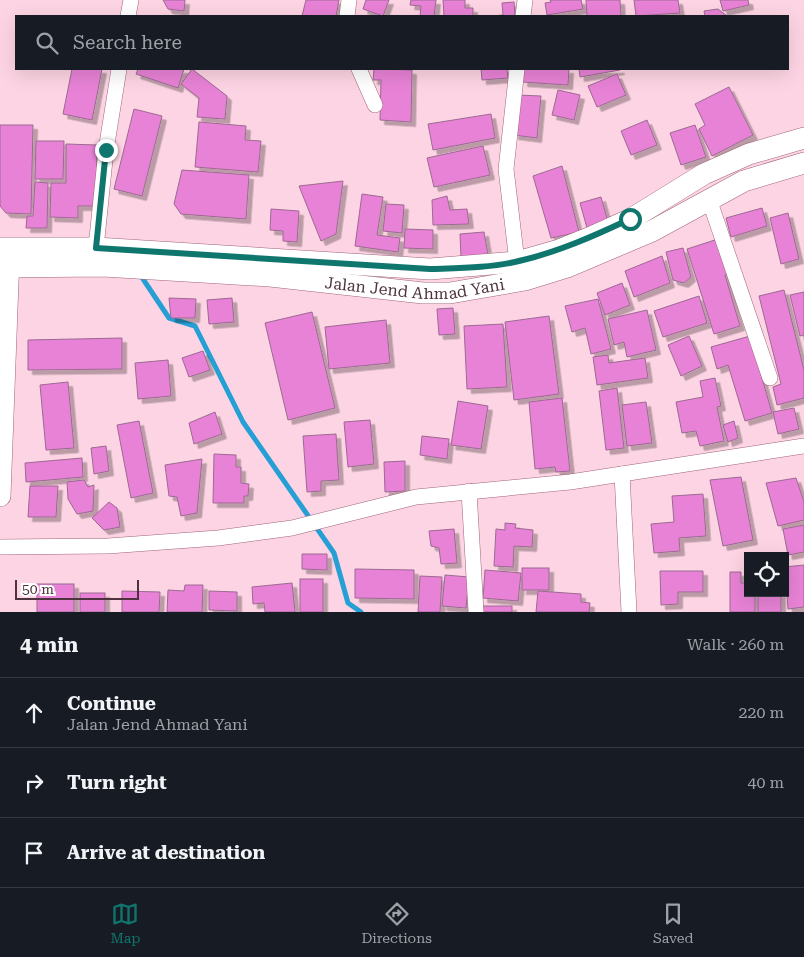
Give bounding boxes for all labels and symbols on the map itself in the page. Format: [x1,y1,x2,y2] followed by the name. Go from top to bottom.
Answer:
[95,139,118,162] route end
[619,208,642,231] route start
[324,273,506,303] street label: Jalan Jend Ahmad Yani
[15,577,139,600] scale bar

